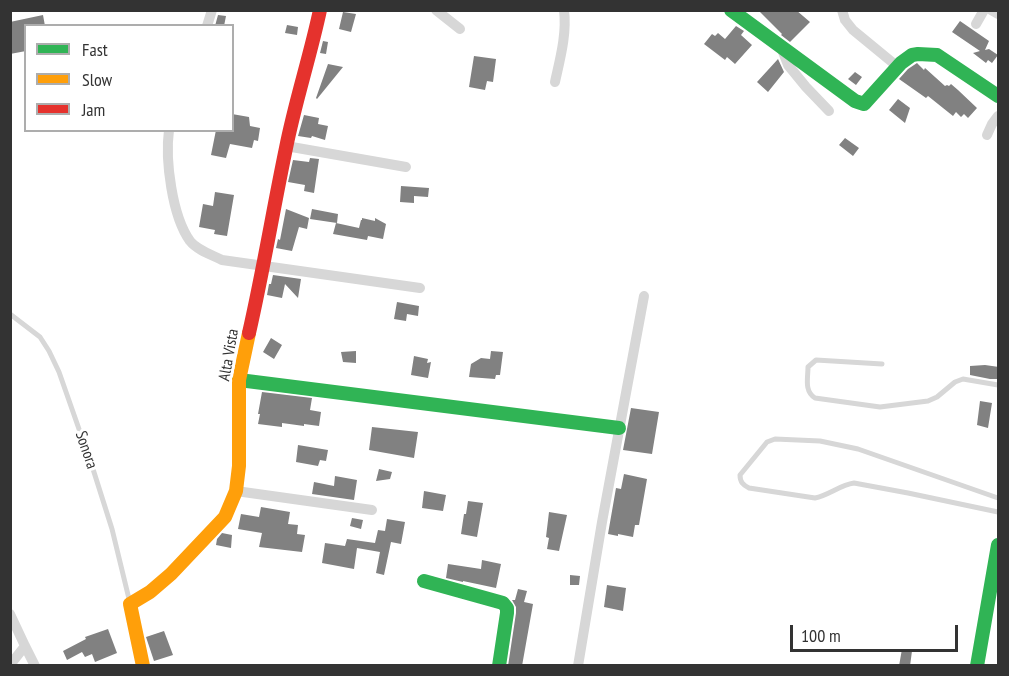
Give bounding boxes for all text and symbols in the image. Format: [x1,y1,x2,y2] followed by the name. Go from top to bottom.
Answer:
[24,24,234,132] legend
[82,38,108,61] text: Fast
[82,68,112,91] text: Slow
[82,98,105,121] text: Jam
[215,327,243,383] street label: Alta Vista
[71,429,101,471] street label: Sonora
[793,613,961,651] scale bar
[801,624,841,647] text: 100 m

